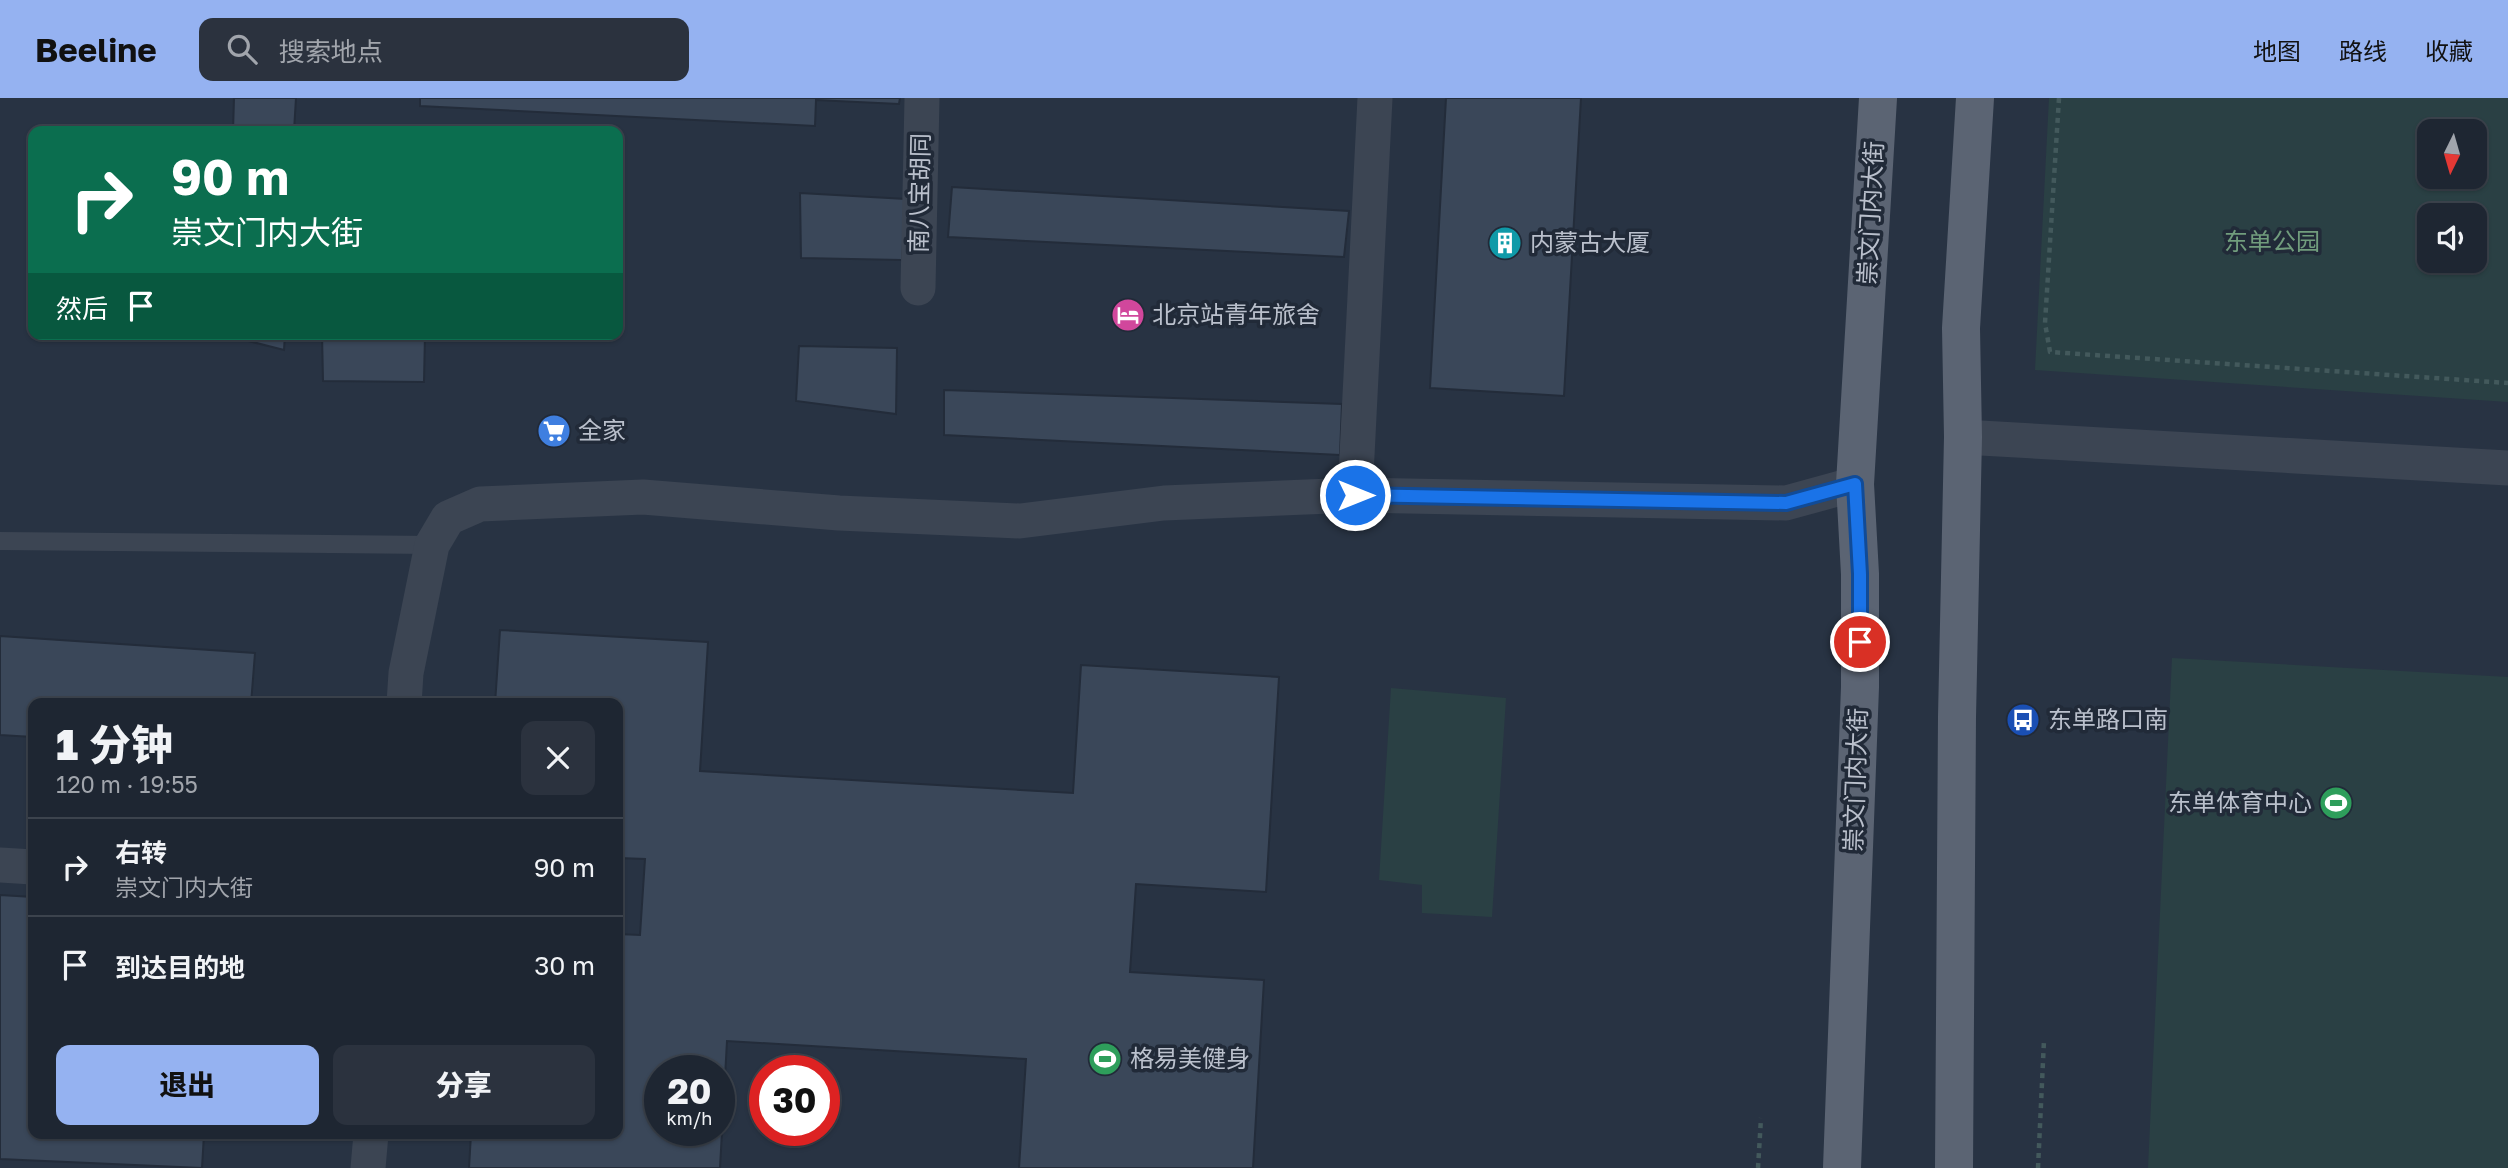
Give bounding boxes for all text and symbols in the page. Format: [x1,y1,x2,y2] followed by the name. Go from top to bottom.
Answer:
[199,18,689,81] search box
[35,30,157,69] text: Beeline
[223,30,261,68] icon: search
[279,36,383,67] text: 搜索地点
[2253,36,2301,65] text: 地图
[2339,36,2387,65] text: 路线
[2425,36,2473,65] text: 收藏
[2417,119,2487,189] north arrow
[2417,119,2487,273] map controls
[903,133,934,253] street label: 南八宝胡同
[1851,140,1888,286] street label: 崇文门内大街
[171,147,289,206] text: 90 m
[56,154,147,245] icon: right
[2417,203,2487,273] button: sound
[171,213,363,251] text: 崇文门内大街
[1486,224,1524,262] building icon: 内蒙古大厦
[2224,226,2320,255] park label: 东单公园
[1530,227,1650,256] place label: 内蒙古大厦
[122,287,160,325] icon: arrive
[56,293,108,324] text: 然后
[1109,296,1147,334] hotel icon: 北京站青年旅舍
[1152,299,1320,328] place label: 北京站青年旅舍
[535,412,573,450] supermarket icon: 全家
[578,415,626,444] place label: 全家
[1318,458,1392,532] position arrow
[1830,612,1890,672] pin
[1841,623,1879,661] icon: arrive
[2004,701,2042,739] bus stop icon: 东单路口南
[2048,704,2168,733] place label: 东单路口南
[1837,707,1872,852] street label: 崇文门内大街
[56,719,173,769] text: 1 分钟
[521,721,595,795] button: close
[56,770,198,798] text: 120 m · 19:55
[2317,784,2355,822] sports icon: 东单体育中心
[2168,787,2312,816] place label: 东单体育中心
[115,837,167,868] text: 右转
[56,848,94,886] icon: right
[534,852,595,883] text: 90 m
[115,873,253,901] text: 崇文门内大街
[56,946,94,984] icon: arrive
[534,950,595,981] text: 30 m
[115,952,245,983] text: 到达目的地
[1086,1040,1124,1078] sports icon: 格易美健身
[1130,1043,1250,1072] place label: 格易美健身
[56,1045,319,1125] button: 退出
[333,1045,595,1125] button: 分享
[749,1055,840,1146] speed limit sign: 30
[667,1070,712,1112] text: 20
[667,1107,712,1129] text: km/h

